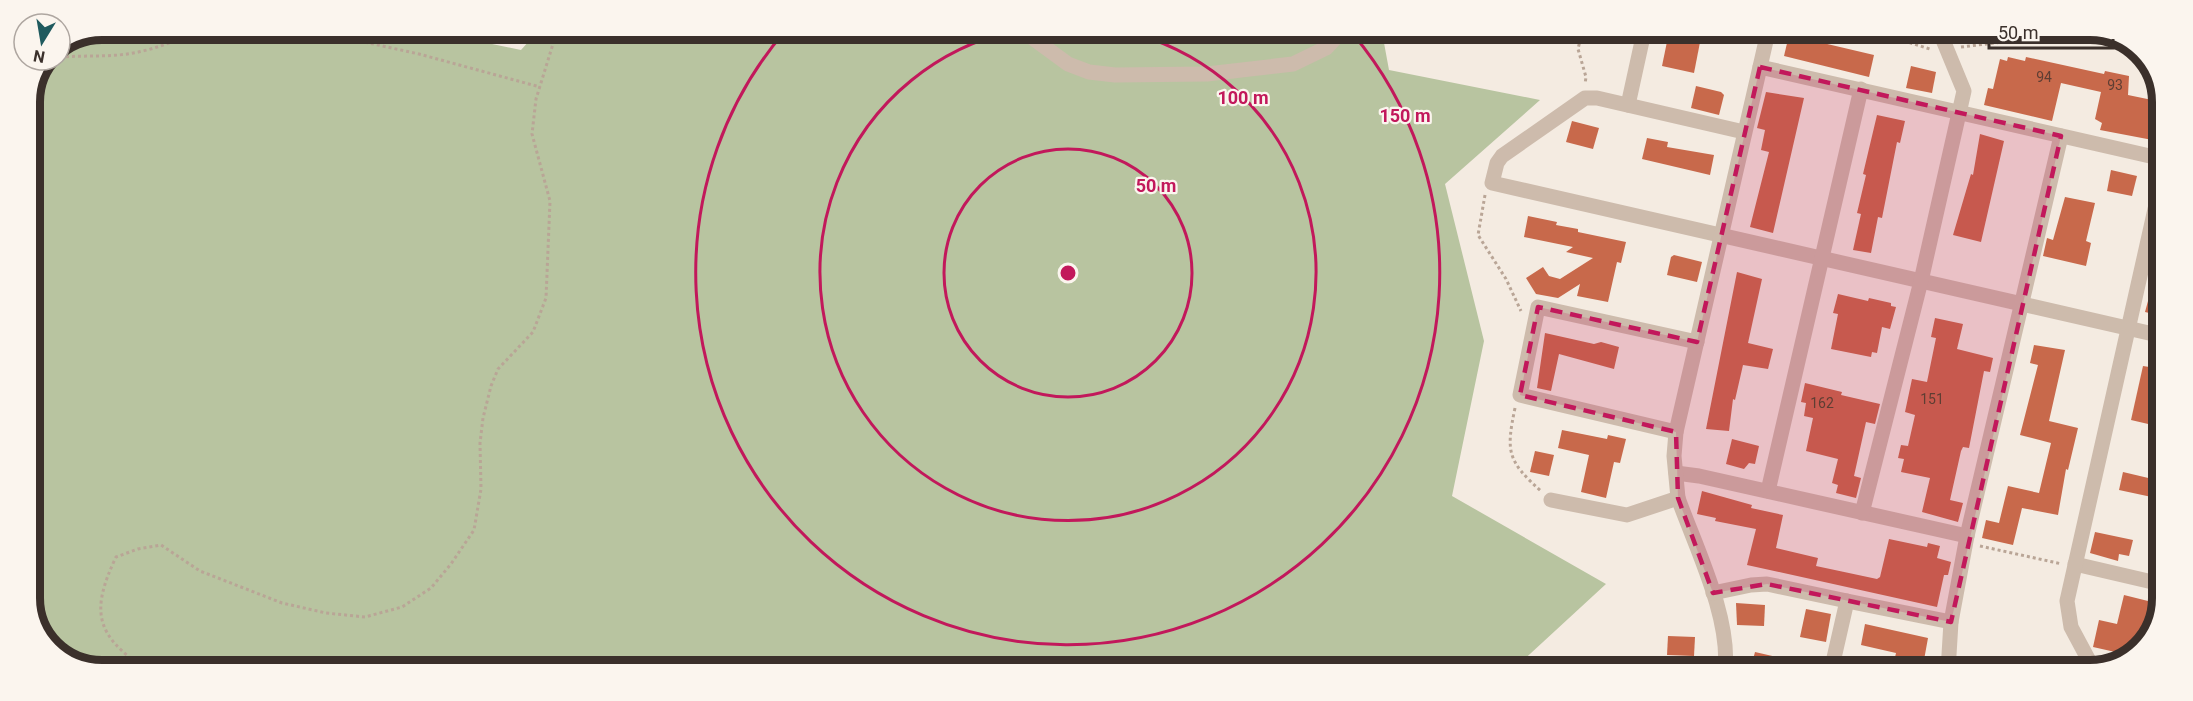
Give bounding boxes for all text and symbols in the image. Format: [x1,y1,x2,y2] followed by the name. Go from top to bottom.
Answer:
[12,12,72,72] north arrow
[1989,12,2114,50] scale bar
[1998,22,2038,43] text: 50 m
[32,46,47,67] text: N
[2036,69,2052,85] house number: 94
[2107,77,2123,93] house number: 93
[1217,87,1269,108] text: 100 m
[1379,105,1431,126] text: 150 m
[1136,175,1176,196] text: 50 m
[1058,263,1078,283] centre of rings
[1920,391,1944,407] house number: 151
[1810,395,1834,411] house number: 162

